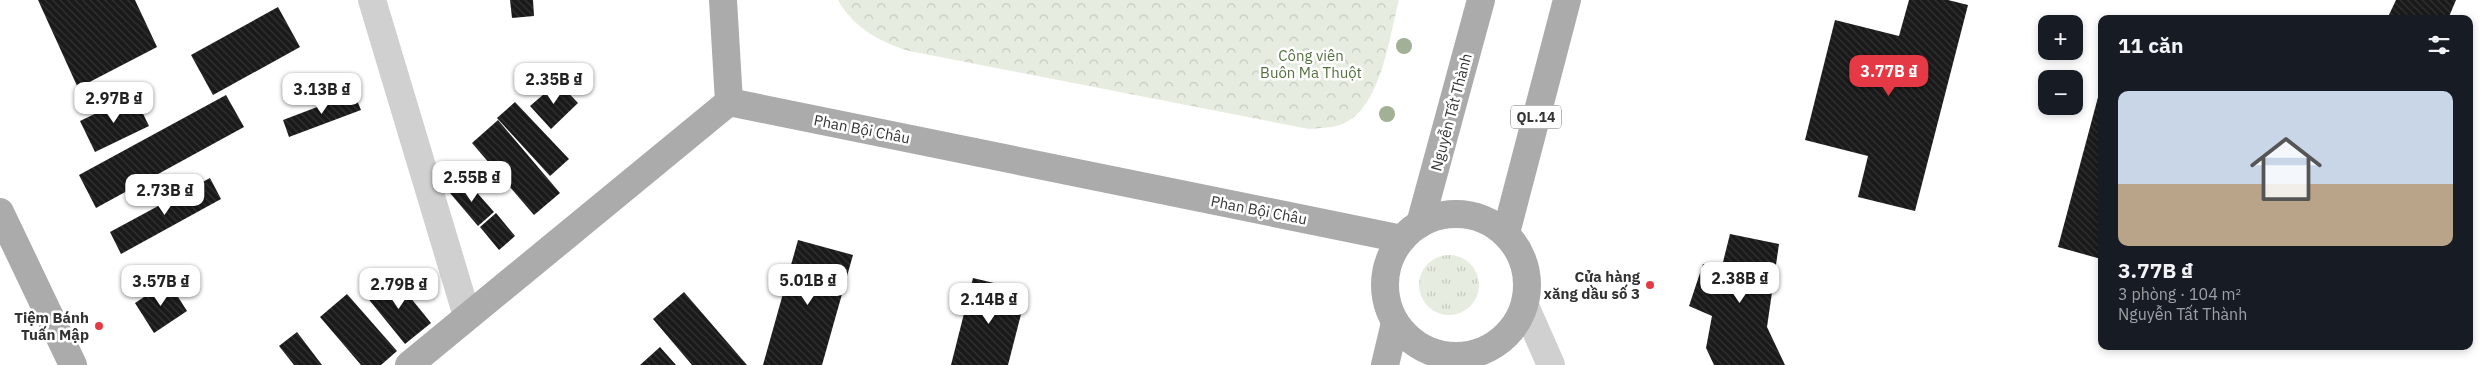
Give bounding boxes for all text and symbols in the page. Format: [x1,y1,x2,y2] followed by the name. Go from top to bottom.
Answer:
[2038,15,2083,115] map controls
[2038,15,2083,60] button: +
[2118,31,2183,59] text: 11 căn
[2425,31,2453,59] icon: filters
[1260,46,1362,82] park label: Công viên Buôn Ma Thuột
[1426,51,1476,173] street label: Nguyễn Tất Thành
[1843,54,1935,97] pin: 3.77B ₫
[1860,61,1918,81] text: 3.77B ₫
[508,62,600,105] pin: 2.35B ₫
[525,69,583,89] text: 2.35B ₫
[2038,70,2083,115] button: −
[276,72,368,115] pin: 3.13B ₫
[293,79,351,99] text: 3.13B ₫
[68,82,160,124] pin: 2.97B ₫
[85,88,143,108] text: 2.97B ₫
[1511,105,1561,128] road number: QL.14
[812,110,912,148] street label: Phan Bội Châu
[2241,124,2331,214] icon: home
[426,160,518,203] pin: 2.55B ₫
[443,167,501,187] text: 2.55B ₫
[119,174,211,216] pin: 2.73B ₫
[136,180,194,200] text: 2.73B ₫
[1209,191,1309,229] street label: Phan Bội Châu
[2118,256,2193,284] text: 3.77B ₫
[1694,262,1786,304] pin: 2.38B ₫
[115,264,207,307] pin: 3.57B ₫
[762,264,854,306] pin: 5.01B ₫
[1544,267,1641,303] place label: Cửa hàng xăng dầu số 3
[353,268,445,310] pin: 2.79B ₫
[1711,268,1769,288] text: 2.38B ₫
[779,270,837,290] text: 5.01B ₫
[132,271,190,291] text: 3.57B ₫
[370,274,428,294] text: 2.79B ₫
[1644,279,1656,291] marker: Cửa hàng xăng dầu số 3
[943,282,1035,325] pin: 2.14B ₫
[2118,284,2241,304] text: 3 phòng · 104 m²
[960,289,1018,309] text: 2.14B ₫
[2118,304,2247,324] text: Nguyễn Tất Thành
[14,308,89,344] place label: Tiệm Bánh Tuấn Mập
[93,320,105,332] marker: Tiệm Bánh Tuấn Mập

